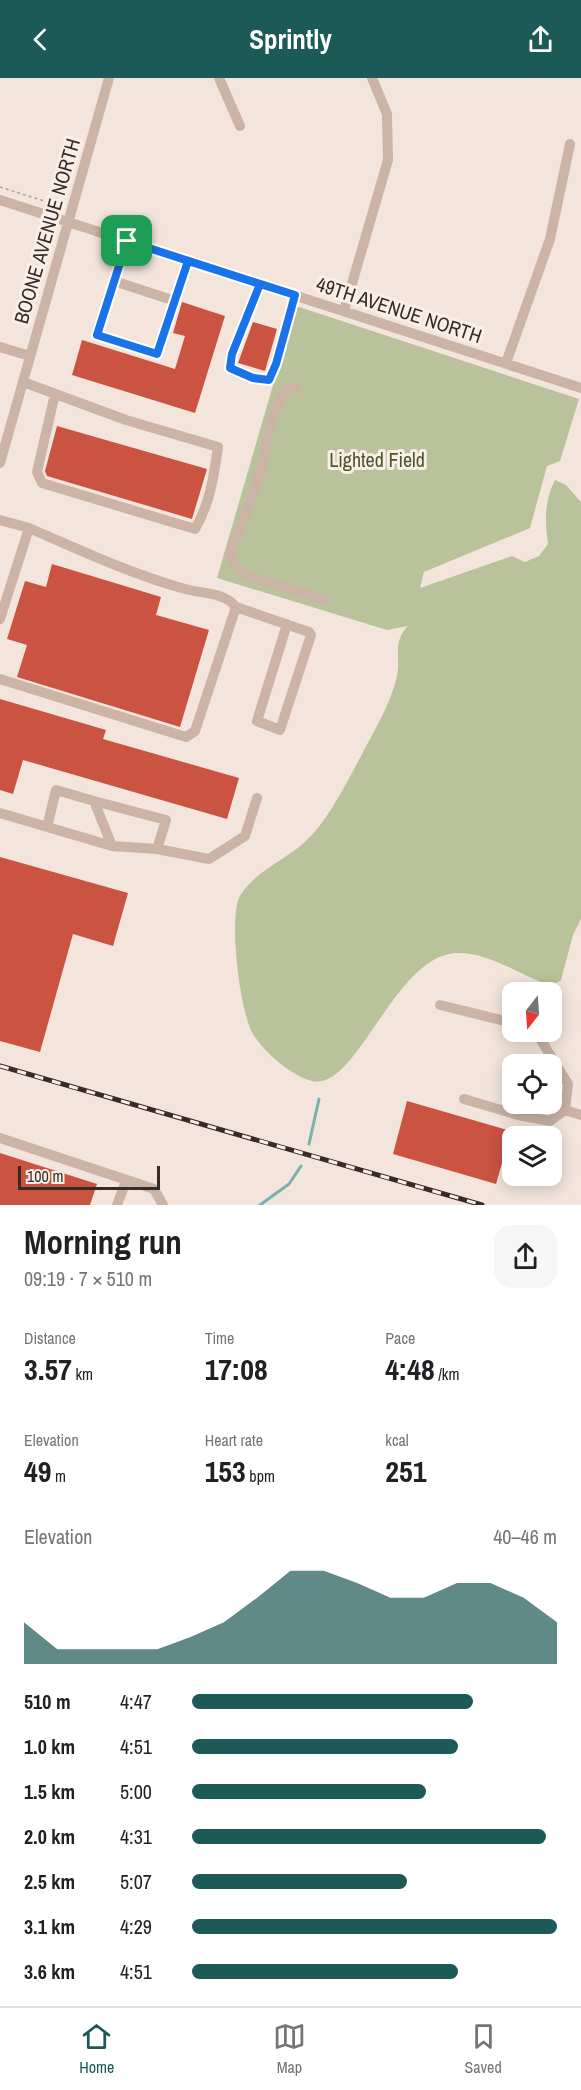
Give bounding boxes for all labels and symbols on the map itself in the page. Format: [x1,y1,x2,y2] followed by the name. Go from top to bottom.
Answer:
[7,135,86,327] street label: BOONE AVENUE NORTH
[101,215,152,266] pin
[313,270,485,349] street label: 49TH AVENUE NORTH
[329,446,425,473] park label: Lighted Field
[502,982,562,1042] north arrow
[18,1163,160,1190] scale bar

